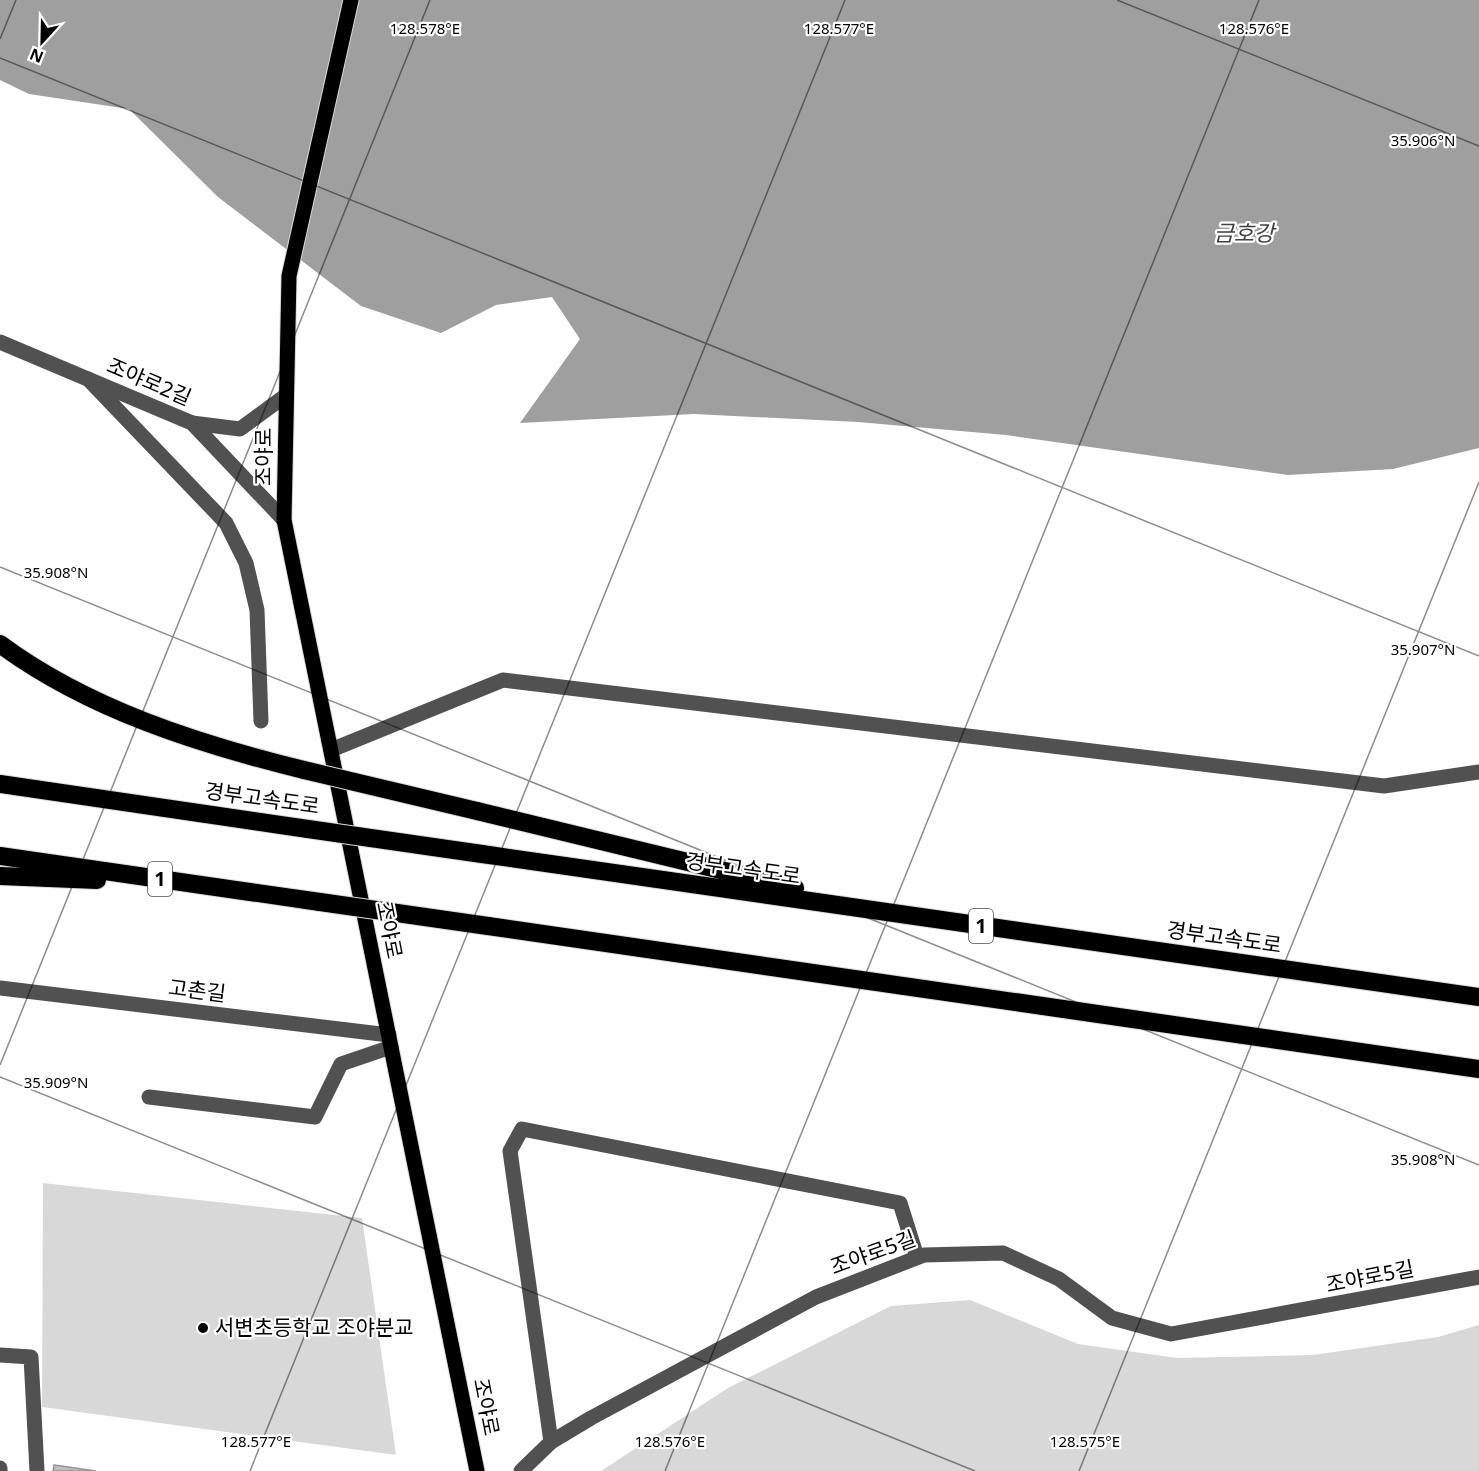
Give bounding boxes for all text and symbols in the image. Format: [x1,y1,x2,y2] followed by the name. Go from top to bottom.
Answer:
[12,12,72,72] north arrow
[390,18,460,38] text: 128.578°E
[804,18,874,38] text: 128.577°E
[1219,18,1289,38] text: 128.576°E
[26,43,47,69] text: N
[1391,130,1455,150] text: 35.906°N
[1214,217,1277,247] water label: 금호강
[103,351,196,411] street label: 조야로2길
[249,428,277,486] street label: 조야로
[24,562,88,582] text: 35.908°N
[1391,639,1455,659] text: 35.907°N
[203,776,321,820] street label: 경부고속도로
[684,846,802,890] street label: 경부고속도로
[148,862,172,896] road number: 1
[371,899,409,961] street label: 조야로
[969,909,993,943] road number: 1
[1165,915,1283,959] street label: 경부고속도로
[167,973,228,1007] street label: 고촌길
[24,1072,88,1092] text: 35.909°N
[1391,1149,1455,1169] text: 35.908°N
[826,1224,919,1280] street label: 조야로5길
[1323,1254,1416,1298] street label: 조야로5길
[215,1313,414,1341] place label: 서변초등학교 조야분교
[196,1321,210,1335] marker: 서변초등학교 조야분교
[468,1376,506,1438] street label: 조야로
[221,1431,291,1451] text: 128.577°E
[635,1431,705,1451] text: 128.576°E
[1050,1431,1120,1451] text: 128.575°E

